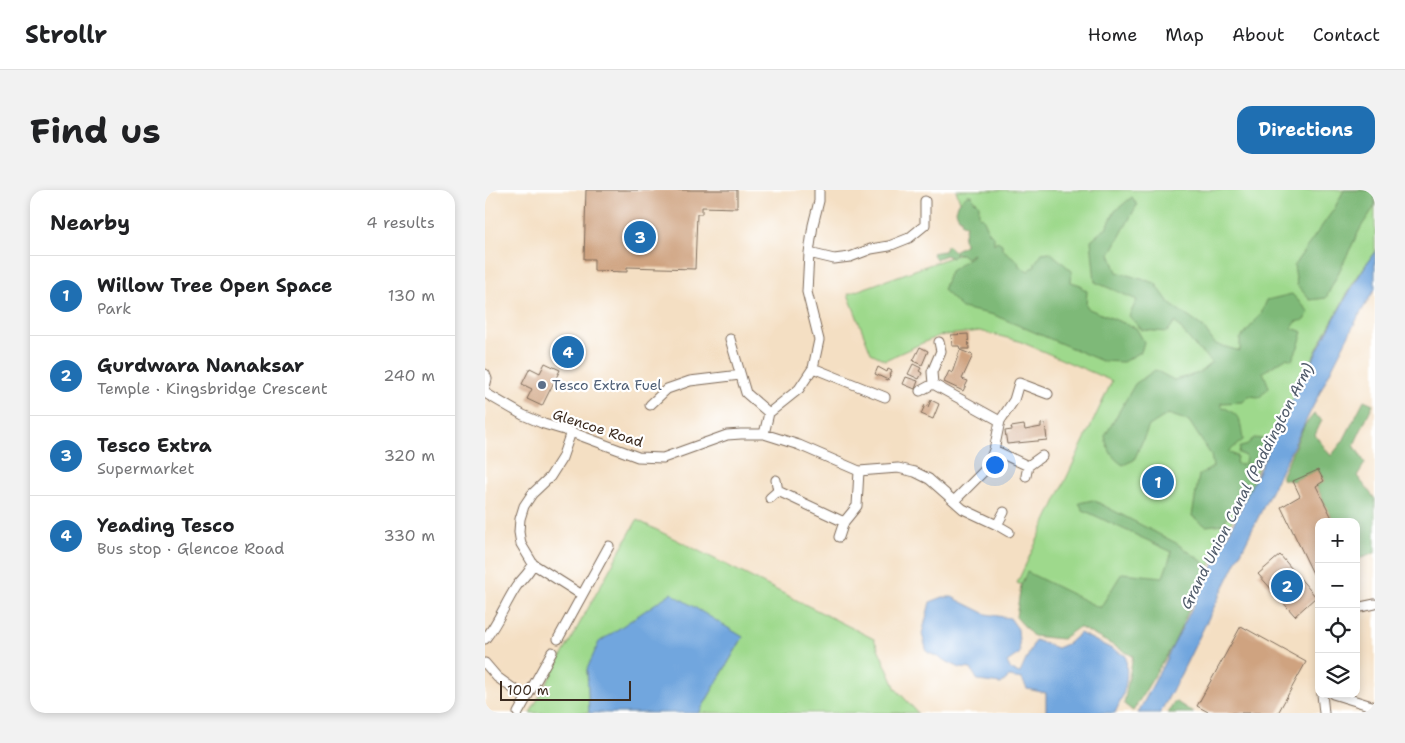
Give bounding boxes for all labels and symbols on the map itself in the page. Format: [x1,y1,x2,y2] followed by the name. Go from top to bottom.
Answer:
[624,218,656,256] pin: 3
[552,333,584,371] pin: 4
[1176,359,1318,613] water label: Grand Union Canal (Paddington Arm)
[552,376,663,394] place label: Tesco Extra Fuel
[536,379,548,391] marker: Tesco Extra Fuel
[551,405,646,451] street label: Glencoe Road
[982,452,1008,478] your location
[1142,463,1174,501] pin: 1
[1271,567,1303,605] pin: 2
[500,678,631,701] scale bar

